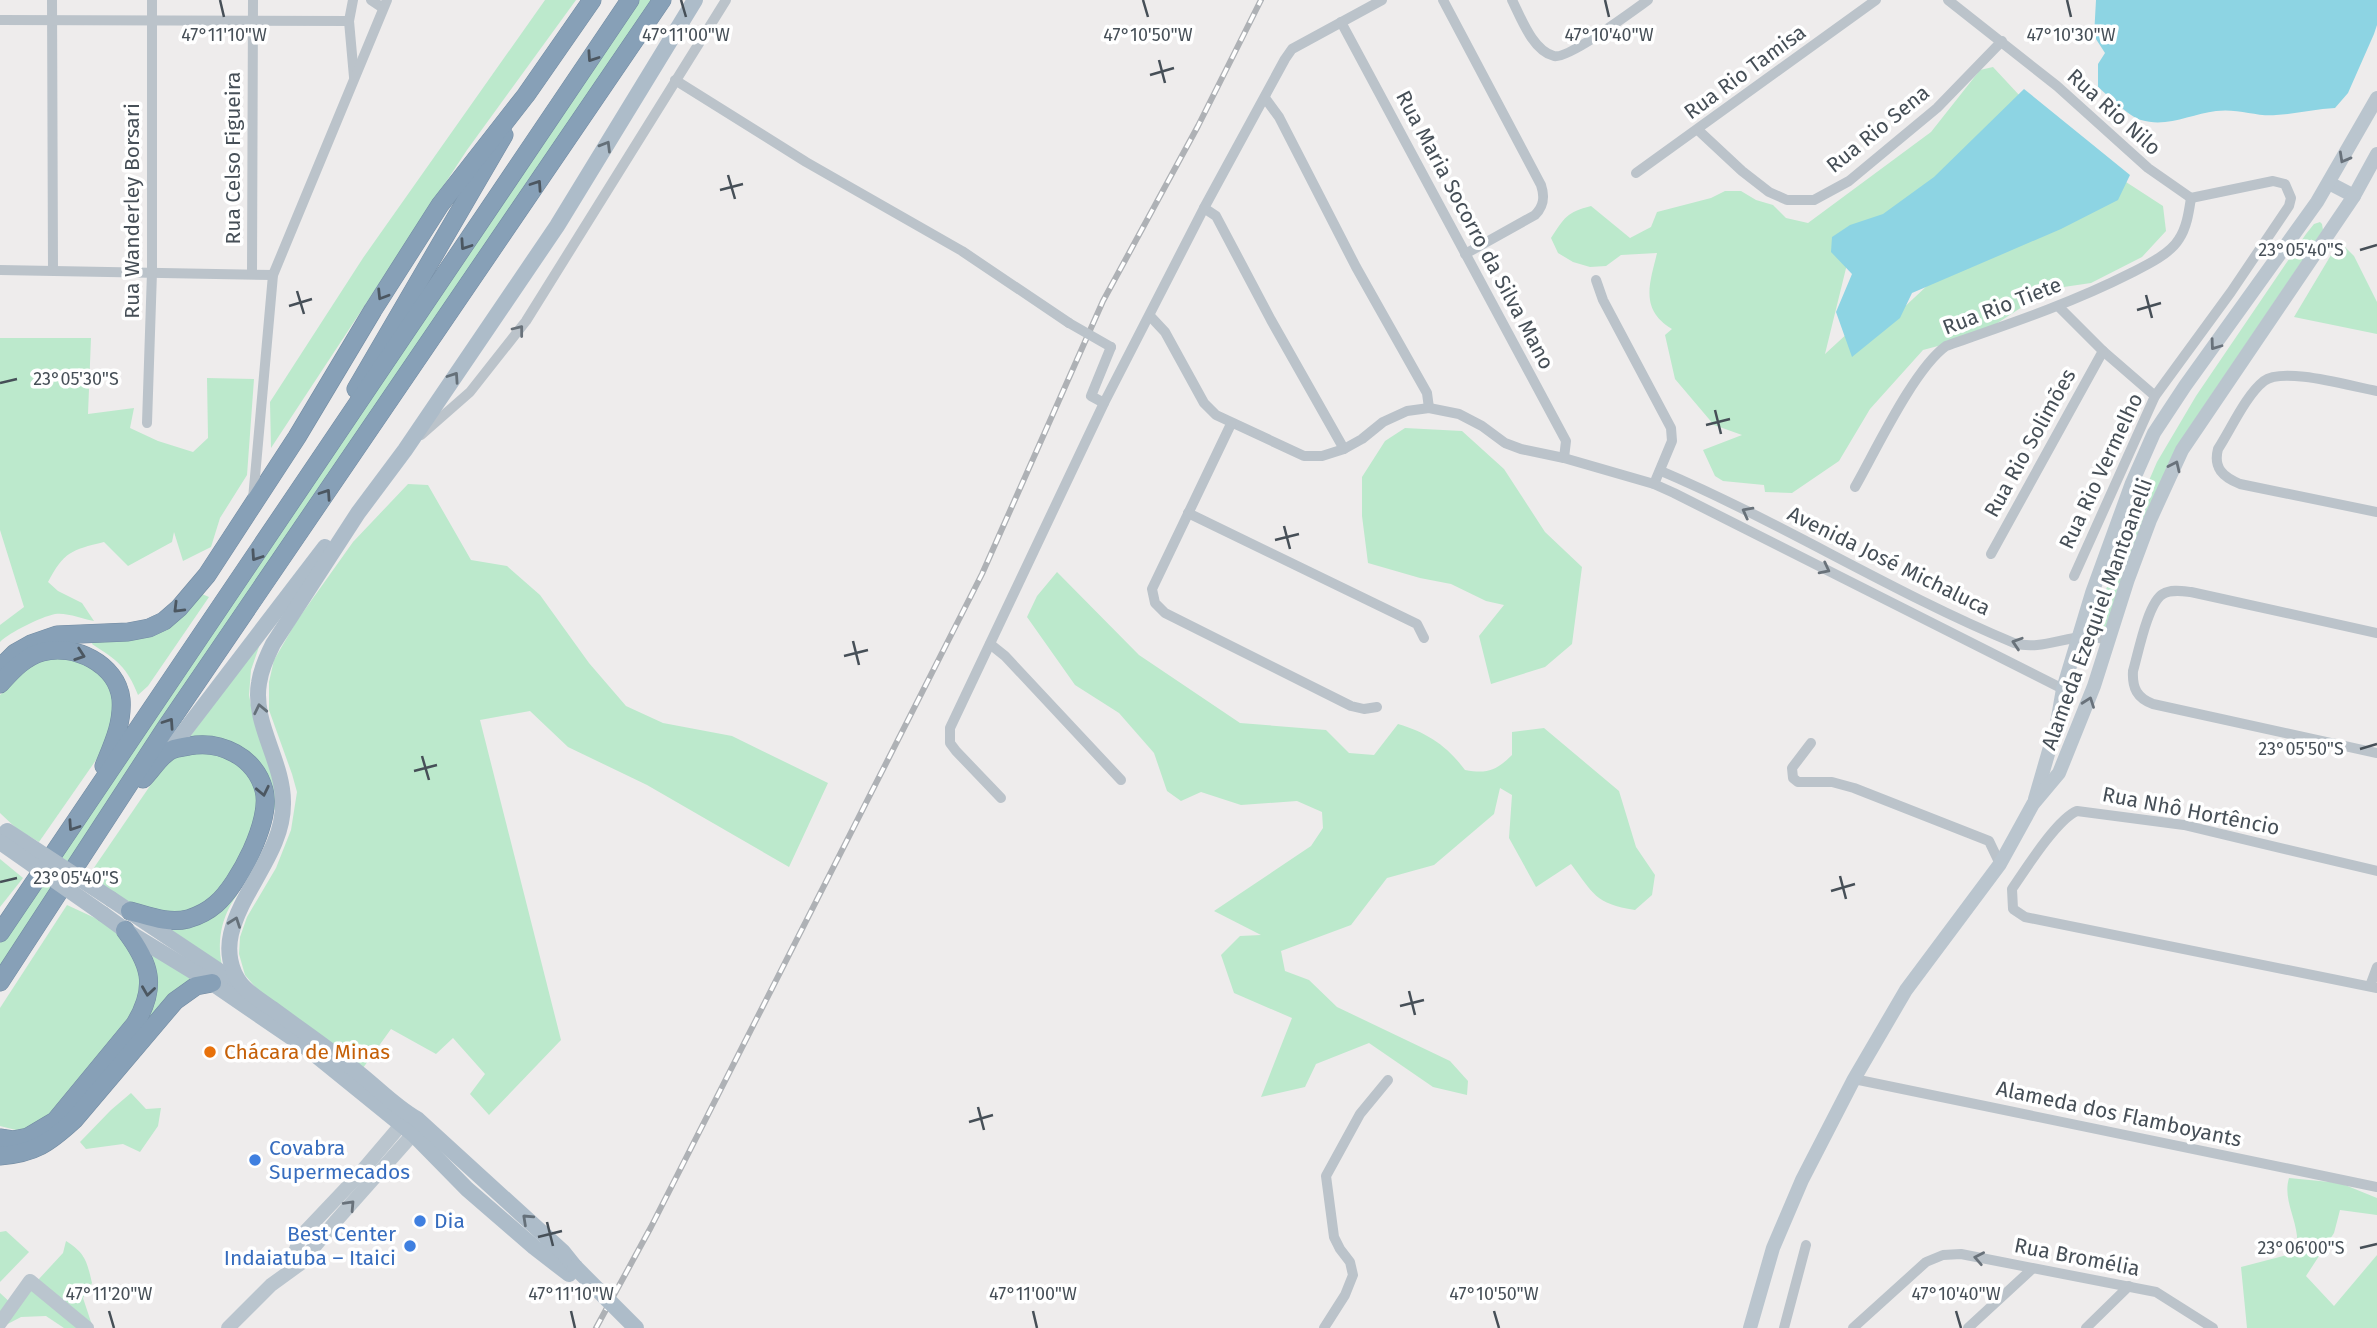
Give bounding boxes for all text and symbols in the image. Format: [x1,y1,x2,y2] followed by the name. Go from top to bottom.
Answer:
[1679,19,1811,125] street label: Rua Rio Tamisa
[181,24,267,46] text: 47°11'10"W
[642,24,730,46] text: 47°11'00"W
[1103,24,1193,46] text: 47°10'50"W
[1564,24,1654,46] text: 47°10'40"W
[2026,24,2116,46] text: 47°10'30"W
[587,49,600,62] one-way arrow
[2062,63,2166,161] street label: Rua Rio Nilo
[220,71,246,245] street label: Rua Celso Figueira
[1821,80,1935,178] street label: Rua Rio Sena
[1390,86,1560,374] street label: Rua Maria Socorro da Silva Mano
[119,103,145,319] street label: Rua Wanderley Borsari
[597,141,610,154] one-way arrow
[2339,150,2352,163] one-way arrow
[529,180,541,193] one-way arrow
[460,238,473,251] one-way arrow
[2258,239,2344,261] text: 23°05'40"S
[1939,271,2065,341] street label: Rua Rio Tiete
[378,287,391,300] one-way arrow
[511,325,523,338] one-way arrow
[2210,337,2223,350] one-way arrow
[1978,364,2082,522] street label: Rua Rio Solimões
[33,368,119,390] text: 23°05'30"S
[446,372,458,385] one-way arrow
[2053,389,2149,553] street label: Rua Rio Vermelho
[2167,460,2181,473] one-way arrow
[2036,475,2158,753] street label: Alameda Ezequiel Mantoanelli
[318,489,331,502] one-way arrow
[1783,501,1995,621] street label: Avenida José Michaluca
[1742,506,1754,520] one-way arrow
[252,548,264,561] one-way arrow
[1818,560,1830,574] one-way arrow
[174,600,186,612] one-way arrow
[2012,637,2024,651] one-way arrow
[73,647,85,661] one-way arrow
[2081,696,2095,708] one-way arrow
[254,703,269,715] one-way arrow
[161,717,174,730] one-way arrow
[2258,738,2344,760] text: 23°05'50"S
[2100,781,2282,841] street label: Rua Nhô Hortêncio
[254,785,269,797] one-way arrow
[68,818,81,831] one-way arrow
[33,867,119,889] text: 23°05'40"S
[227,917,241,929] one-way arrow
[140,985,155,997] one-way arrow
[224,1039,390,1065] place label: Chácara de Minas
[202,1044,218,1060] marker: Chácara de Minas
[1994,1075,2244,1153] street label: Alameda dos Flamboyants
[269,1135,410,1185] place label: Covabra Supermecados
[247,1152,263,1168] marker: Covabra Supermecados
[342,1200,354,1213] one-way arrow
[434,1208,465,1234] place label: Dia
[412,1213,428,1229] marker: Dia
[522,1214,535,1227] one-way arrow
[224,1221,396,1271] place label: Best Center Indaiatuba – Itaici
[2012,1232,2142,1282] street label: Rua Bromélia
[2257,1237,2345,1259] text: 23°06'00"S
[402,1238,418,1254] marker: Best Center Indaiatuba – Itaici
[1973,1251,1985,1266] one-way arrow
[66,1283,153,1305] text: 47°11'20"W
[528,1283,614,1305] text: 47°11'10"W
[989,1283,1077,1305] text: 47°11'00"W
[1449,1283,1539,1305] text: 47°10'50"W
[1911,1283,2001,1305] text: 47°10'40"W

